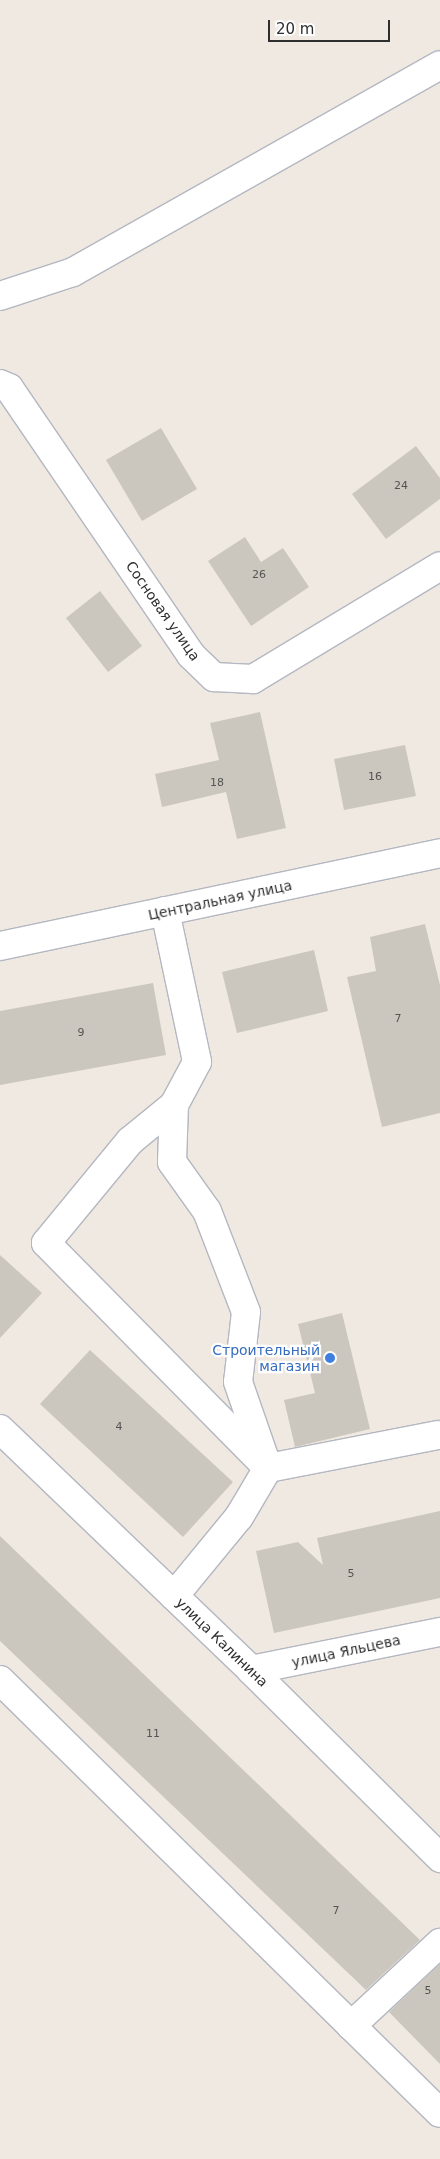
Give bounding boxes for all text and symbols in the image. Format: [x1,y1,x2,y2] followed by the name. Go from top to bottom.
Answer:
[270,10,392,42] scale bar
[276,20,314,38] text: 20 m
[394,479,408,493] house number: 24
[122,558,204,664] street label: Сосновая улица
[252,568,266,582] house number: 26
[368,770,382,784] house number: 16
[210,776,224,790] house number: 18
[147,877,293,923] street label: Центральная улица
[395,1012,401,1026] house number: 7
[78,1026,84,1040] house number: 9
[212,1342,320,1374] place label: Строительный магазин
[324,1352,336,1364] marker: Строительный магазин
[116,1420,122,1434] house number: 4
[348,1567,354,1581] house number: 5
[172,1594,272,1690] street label: улица Калинина
[290,1631,402,1671] street label: улица Яльцева
[146,1727,160,1741] house number: 11
[333,1904,339,1918] house number: 7
[425,1984,431,1998] house number: 5

